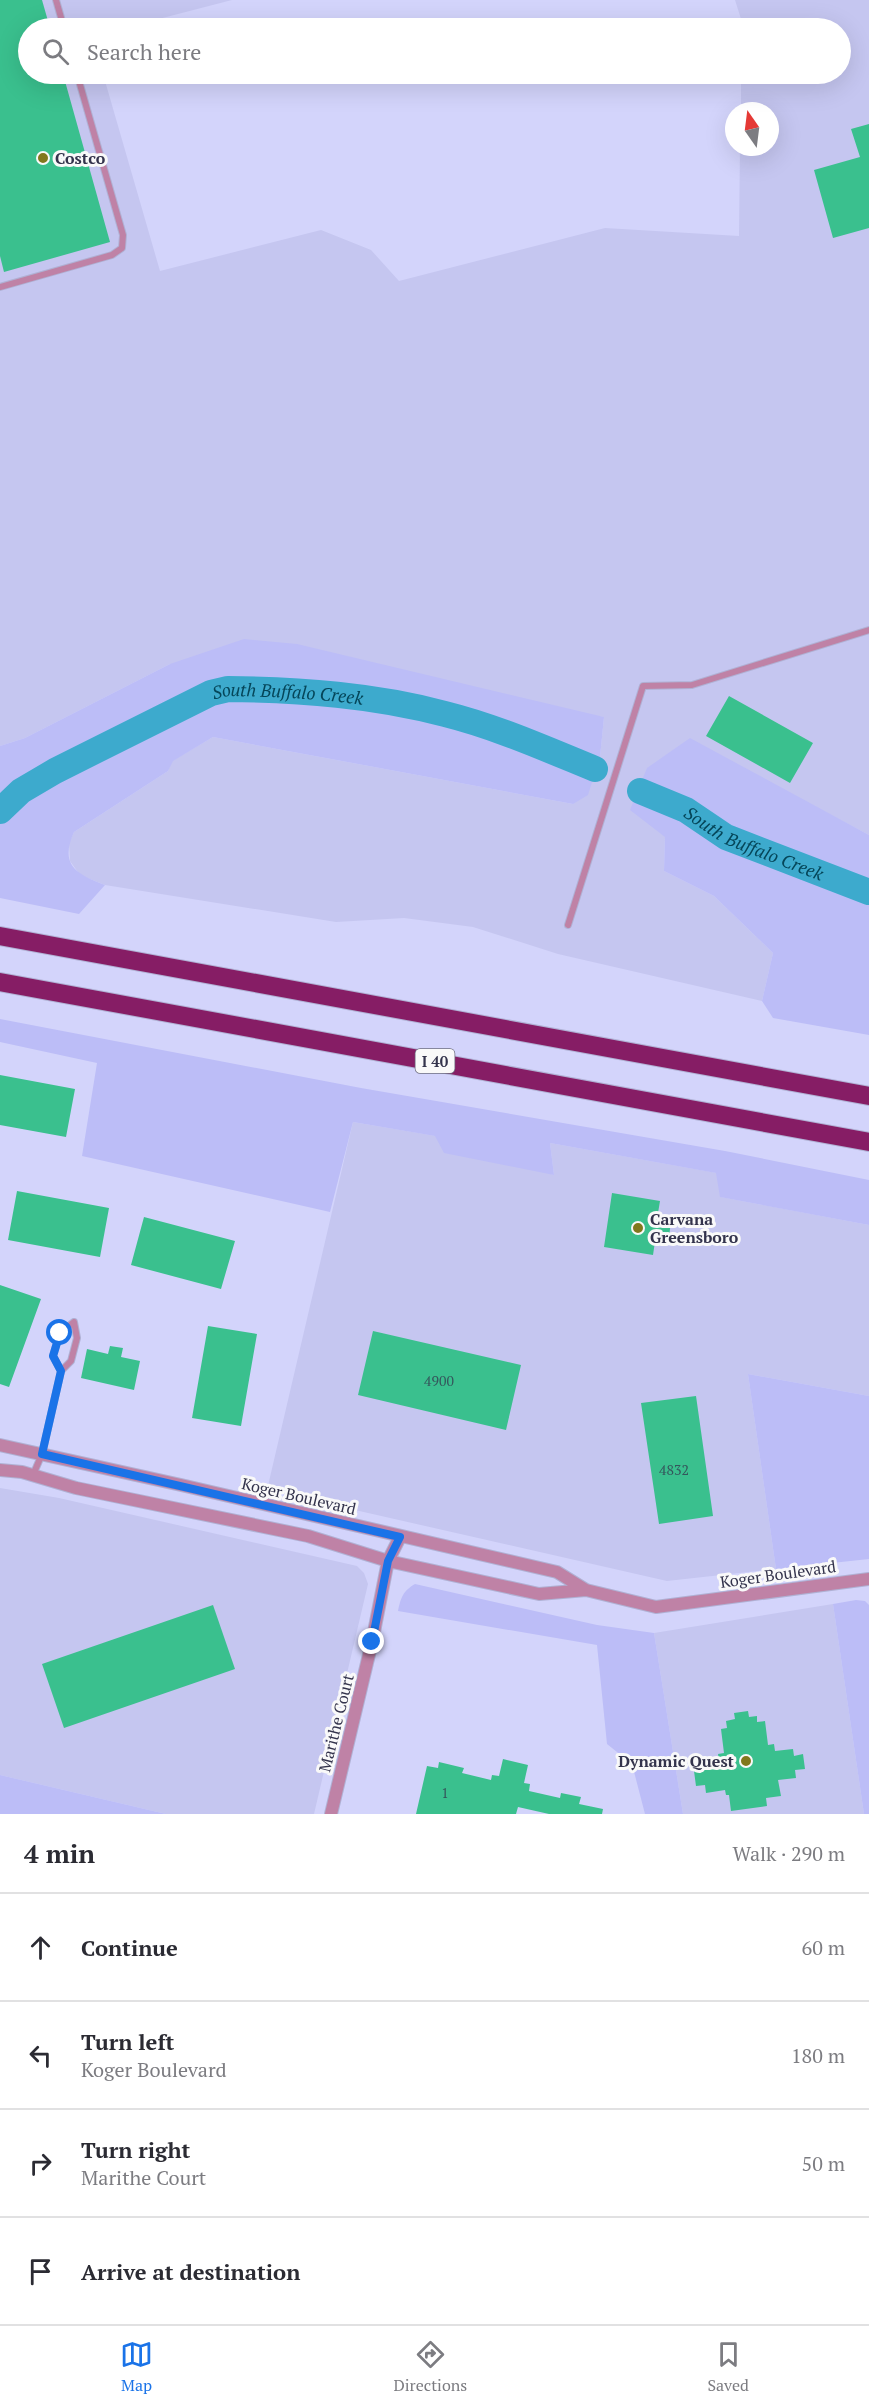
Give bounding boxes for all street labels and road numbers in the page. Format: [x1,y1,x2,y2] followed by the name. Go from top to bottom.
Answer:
[416,1049,454,1073] road number: I 40
[240,1472,358,1520] street label: Koger Boulevard
[719,1555,837,1593] street label: Koger Boulevard
[313,1672,359,1774] street label: Marithe Court

